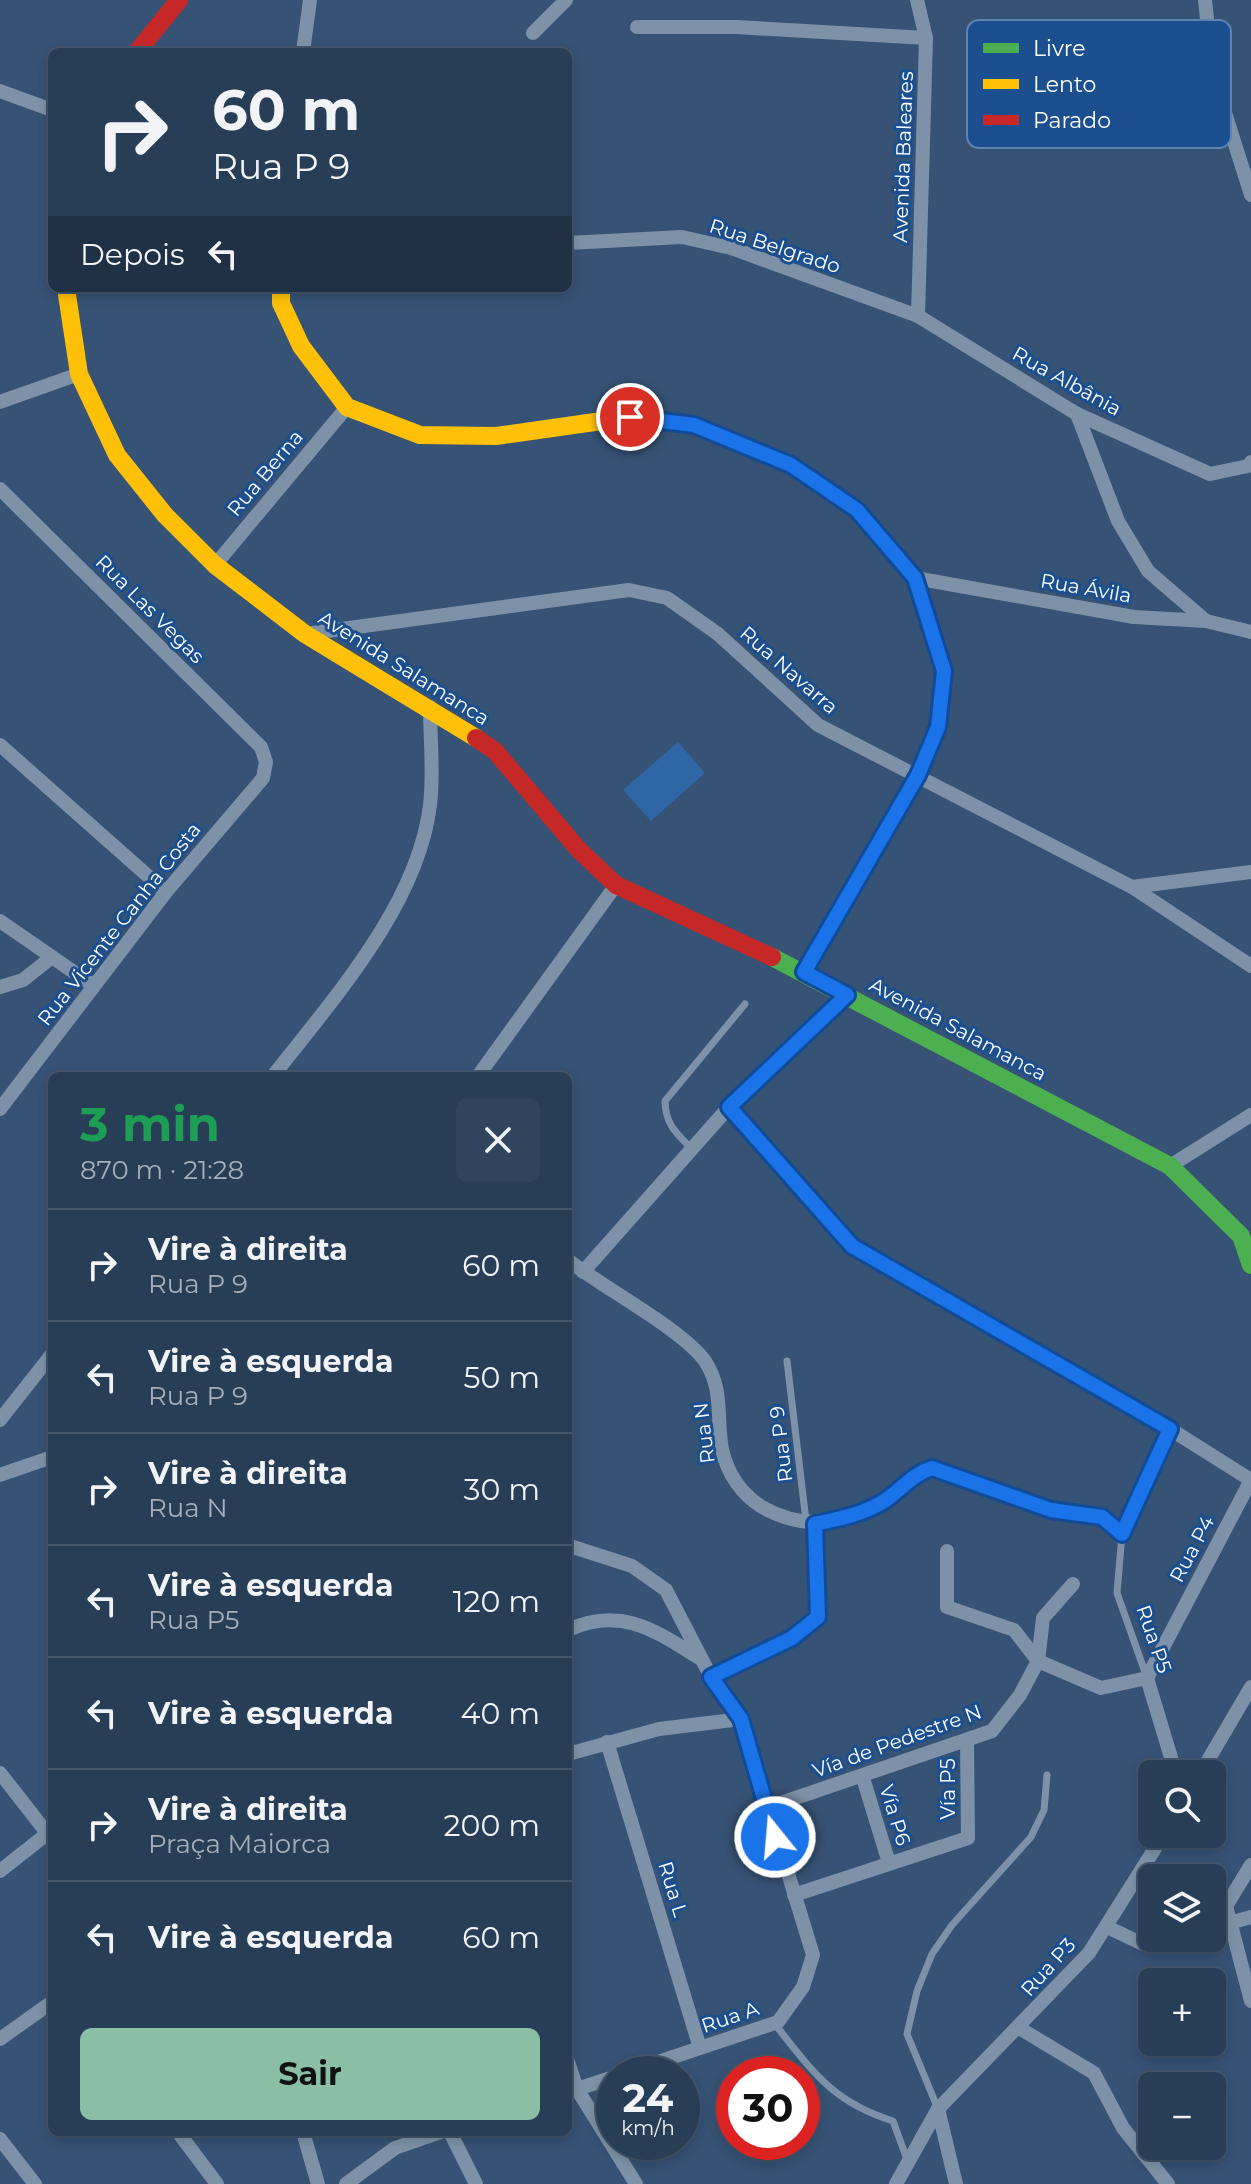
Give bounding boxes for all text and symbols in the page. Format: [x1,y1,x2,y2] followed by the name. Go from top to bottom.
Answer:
[967,20,1231,148] legend
[1033,35,1086,62] text: Livre
[888,71,918,243] street label: Avenida Baleares
[1033,71,1096,98] text: Lento
[212,76,360,144] text: 60 m
[80,80,184,184] icon: right
[1033,107,1111,134] text: Parado
[212,144,350,188] text: Rua P 9
[706,214,844,278] street label: Rua Belgrado
[201,232,245,276] icon: left
[80,236,185,273] text: Depois
[1008,341,1126,421] street label: Rua Albânia
[596,383,664,451] pin
[608,395,652,439] icon: arrive
[222,425,308,521] street label: Rua Berna
[91,550,209,668] street label: Rua Las Vegas
[1039,568,1133,608] street label: Rua Ávila
[314,606,494,730] street label: Avenida Salamanca
[735,621,843,719] street label: Rua Navarra
[32,818,206,1030] street label: Rua Vicente Canha Costa
[865,972,1051,1086] street label: Avenida Salamanca
[80,1095,220,1153] text: 3 min
[456,1098,540,1182] button: close
[80,1154,244,1186] text: 870 m · 21:28
[148,1231,348,1268] text: Vire à direita
[80,1243,124,1287] icon: right
[462,1247,540,1284] text: 60 m
[148,1268,248,1300] text: Rua P 9
[148,1343,393,1380] text: Vire à esquerda
[80,1355,124,1399] icon: left
[463,1359,540,1396] text: 50 m
[148,1380,248,1412] text: Rua P 9
[688,1401,720,1465] street label: Rua N
[764,1404,798,1484] street label: Rua P 9
[148,1455,348,1492] text: Vire à direita
[80,1467,124,1511] icon: right
[464,1471,540,1508] text: 30 m
[148,1492,228,1524] text: Rua N
[1165,1512,1219,1586] street label: Rua P4
[148,1567,393,1604] text: Vire à esquerda
[80,1579,124,1623] icon: left
[453,1583,540,1620] text: 120 m
[1131,1602,1177,1676] street label: Rua P5
[148,1604,240,1636] text: Rua P5
[80,1691,124,1735] icon: left
[148,1695,393,1732] text: Vire à esquerda
[461,1695,540,1732] text: 40 m
[809,1699,985,1783] street label: Vía de Pedestre N
[936,1758,960,1820] street label: Vía P5
[1138,1760,1226,2160] map controls
[1138,1760,1226,1848] button: search
[874,1782,916,1848] street label: Vía P6
[148,1791,348,1828] text: Vire à direita
[733,1795,817,1879] position arrow
[80,1803,124,1847] icon: right
[444,1807,540,1844] text: 200 m
[148,1828,331,1860] text: Praça Maiorca
[653,1858,693,1920] street label: Rua L
[1138,1864,1226,1952] button: layers
[80,1915,124,1959] icon: left
[148,1919,393,1956] text: Vire à esquerda
[462,1919,540,1956] text: 60 m
[1016,1933,1080,2001] street label: Rua P3
[1138,1968,1226,2056] button: +
[698,1996,763,2038] street label: Rua A
[80,2028,540,2120] button: Sair
[716,2056,820,2160] speed limit sign: 30
[1138,2072,1226,2160] button: −
[623,2073,673,2122] text: 24
[621,2116,675,2140] text: km/h

